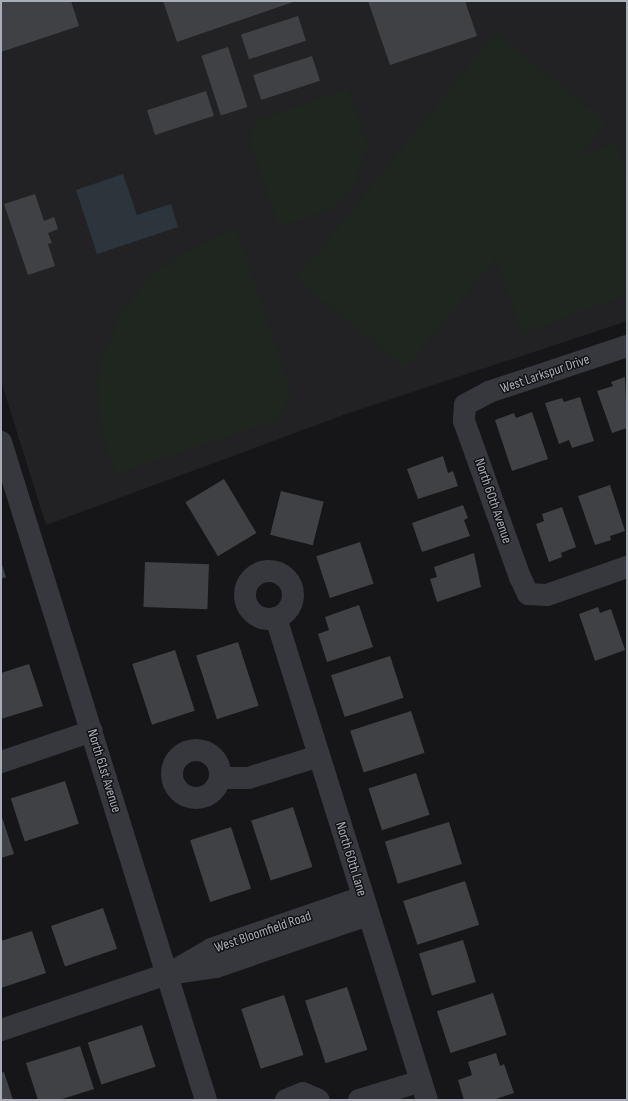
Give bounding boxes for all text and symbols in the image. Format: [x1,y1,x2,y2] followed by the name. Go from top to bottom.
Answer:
[498,351,592,397] street label: West Larkspur Drive
[471,456,515,546] street label: North 60th Avenue
[83,727,125,815] street label: North 61st Avenue
[332,820,370,898] street label: North 60th Lane
[212,908,314,956] street label: West Bloomfield Road

